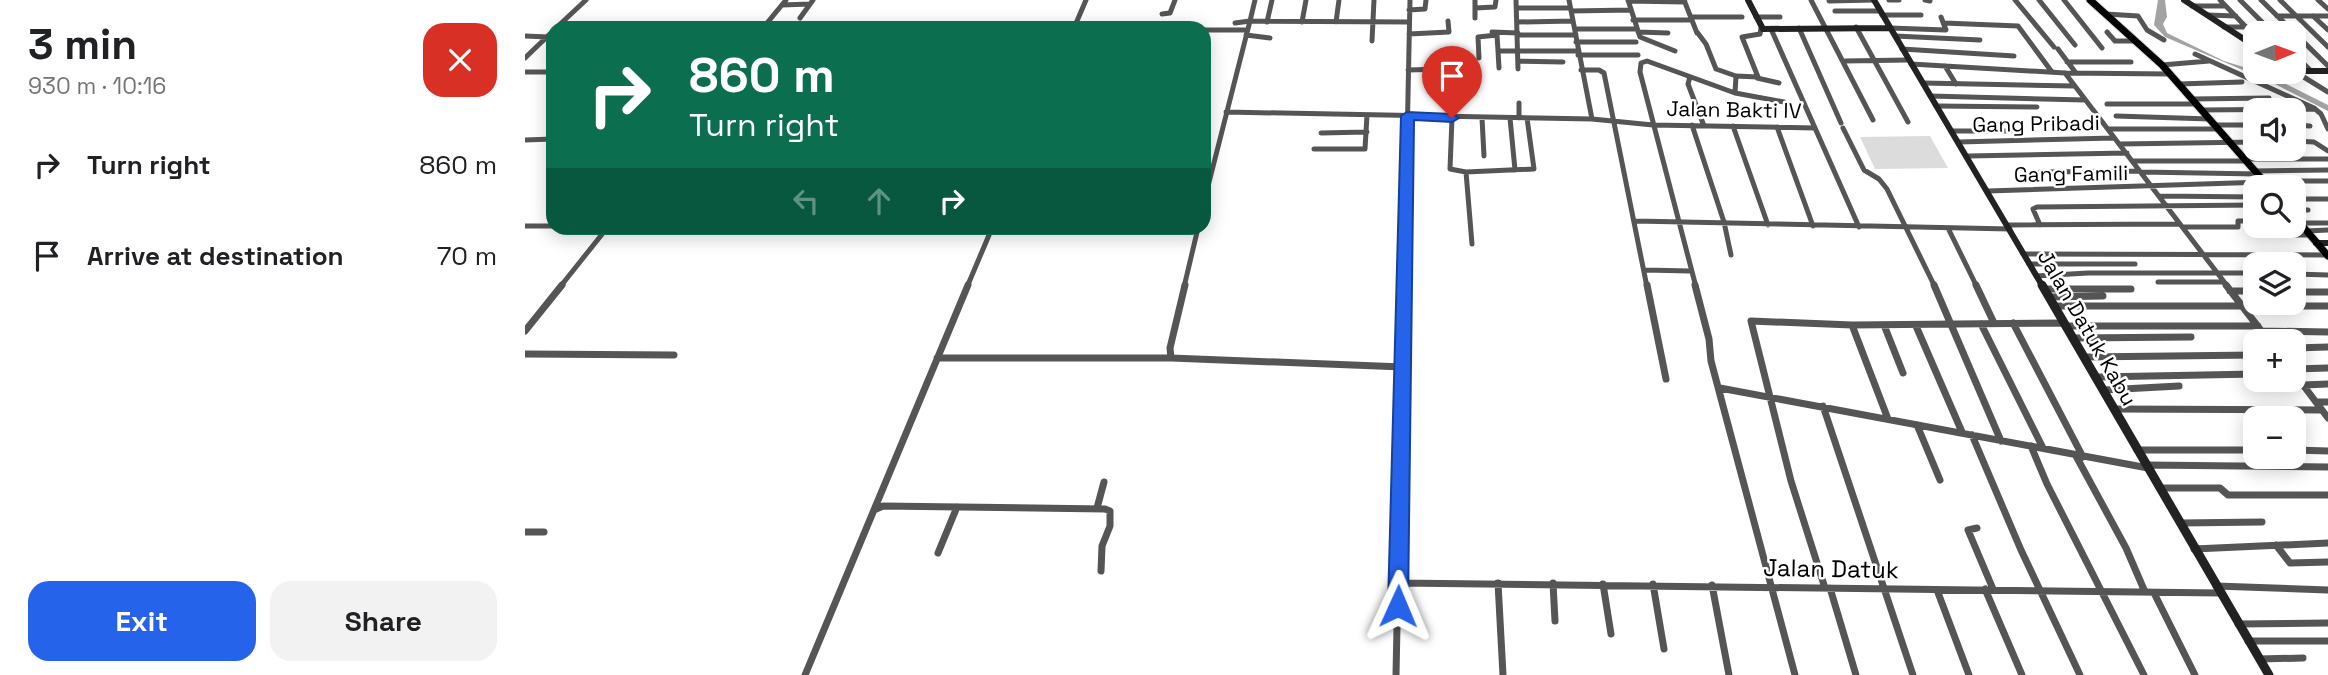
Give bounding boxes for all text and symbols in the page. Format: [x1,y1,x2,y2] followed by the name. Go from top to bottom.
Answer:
[28,18,137,71] text: 3 min
[2243,21,2307,84] north arrow
[2243,21,2306,469] map controls
[423,23,497,97] button: close
[689,44,835,106] text: 860 m
[1422,46,1482,118] pin
[574,49,665,140] icon: right
[1433,57,1471,95] icon: arrive
[28,71,166,101] text: 930 m · 10:16
[1666,95,1802,124] street label: Jalan Bakti IV
[2243,98,2306,161] button: sound
[689,105,839,145] text: Turn right
[1972,109,2100,138] street label: Gang Pribadi
[28,146,66,184] icon: right
[87,148,211,182] text: Turn right
[419,148,497,182] text: 860 m
[2014,159,2128,188] street label: Gang Famili
[2243,175,2306,238] button: search
[787,182,825,220] icon: left
[860,182,898,220] icon: ahead
[933,182,971,220] icon: right
[28,237,66,275] icon: arrive
[87,239,344,273] text: Arrive at destination
[437,239,497,273] text: 70 m
[2032,245,2143,410] street label: Jalan Datuk Kabu
[2243,252,2306,315] button: layers
[2243,329,2306,392] button: +
[2243,406,2306,469] button: −
[1763,552,1899,585] street label: Jalan Datuk
[1361,569,1435,643] position arrow
[28,581,256,661] button: Exit
[270,581,497,661] button: Share

